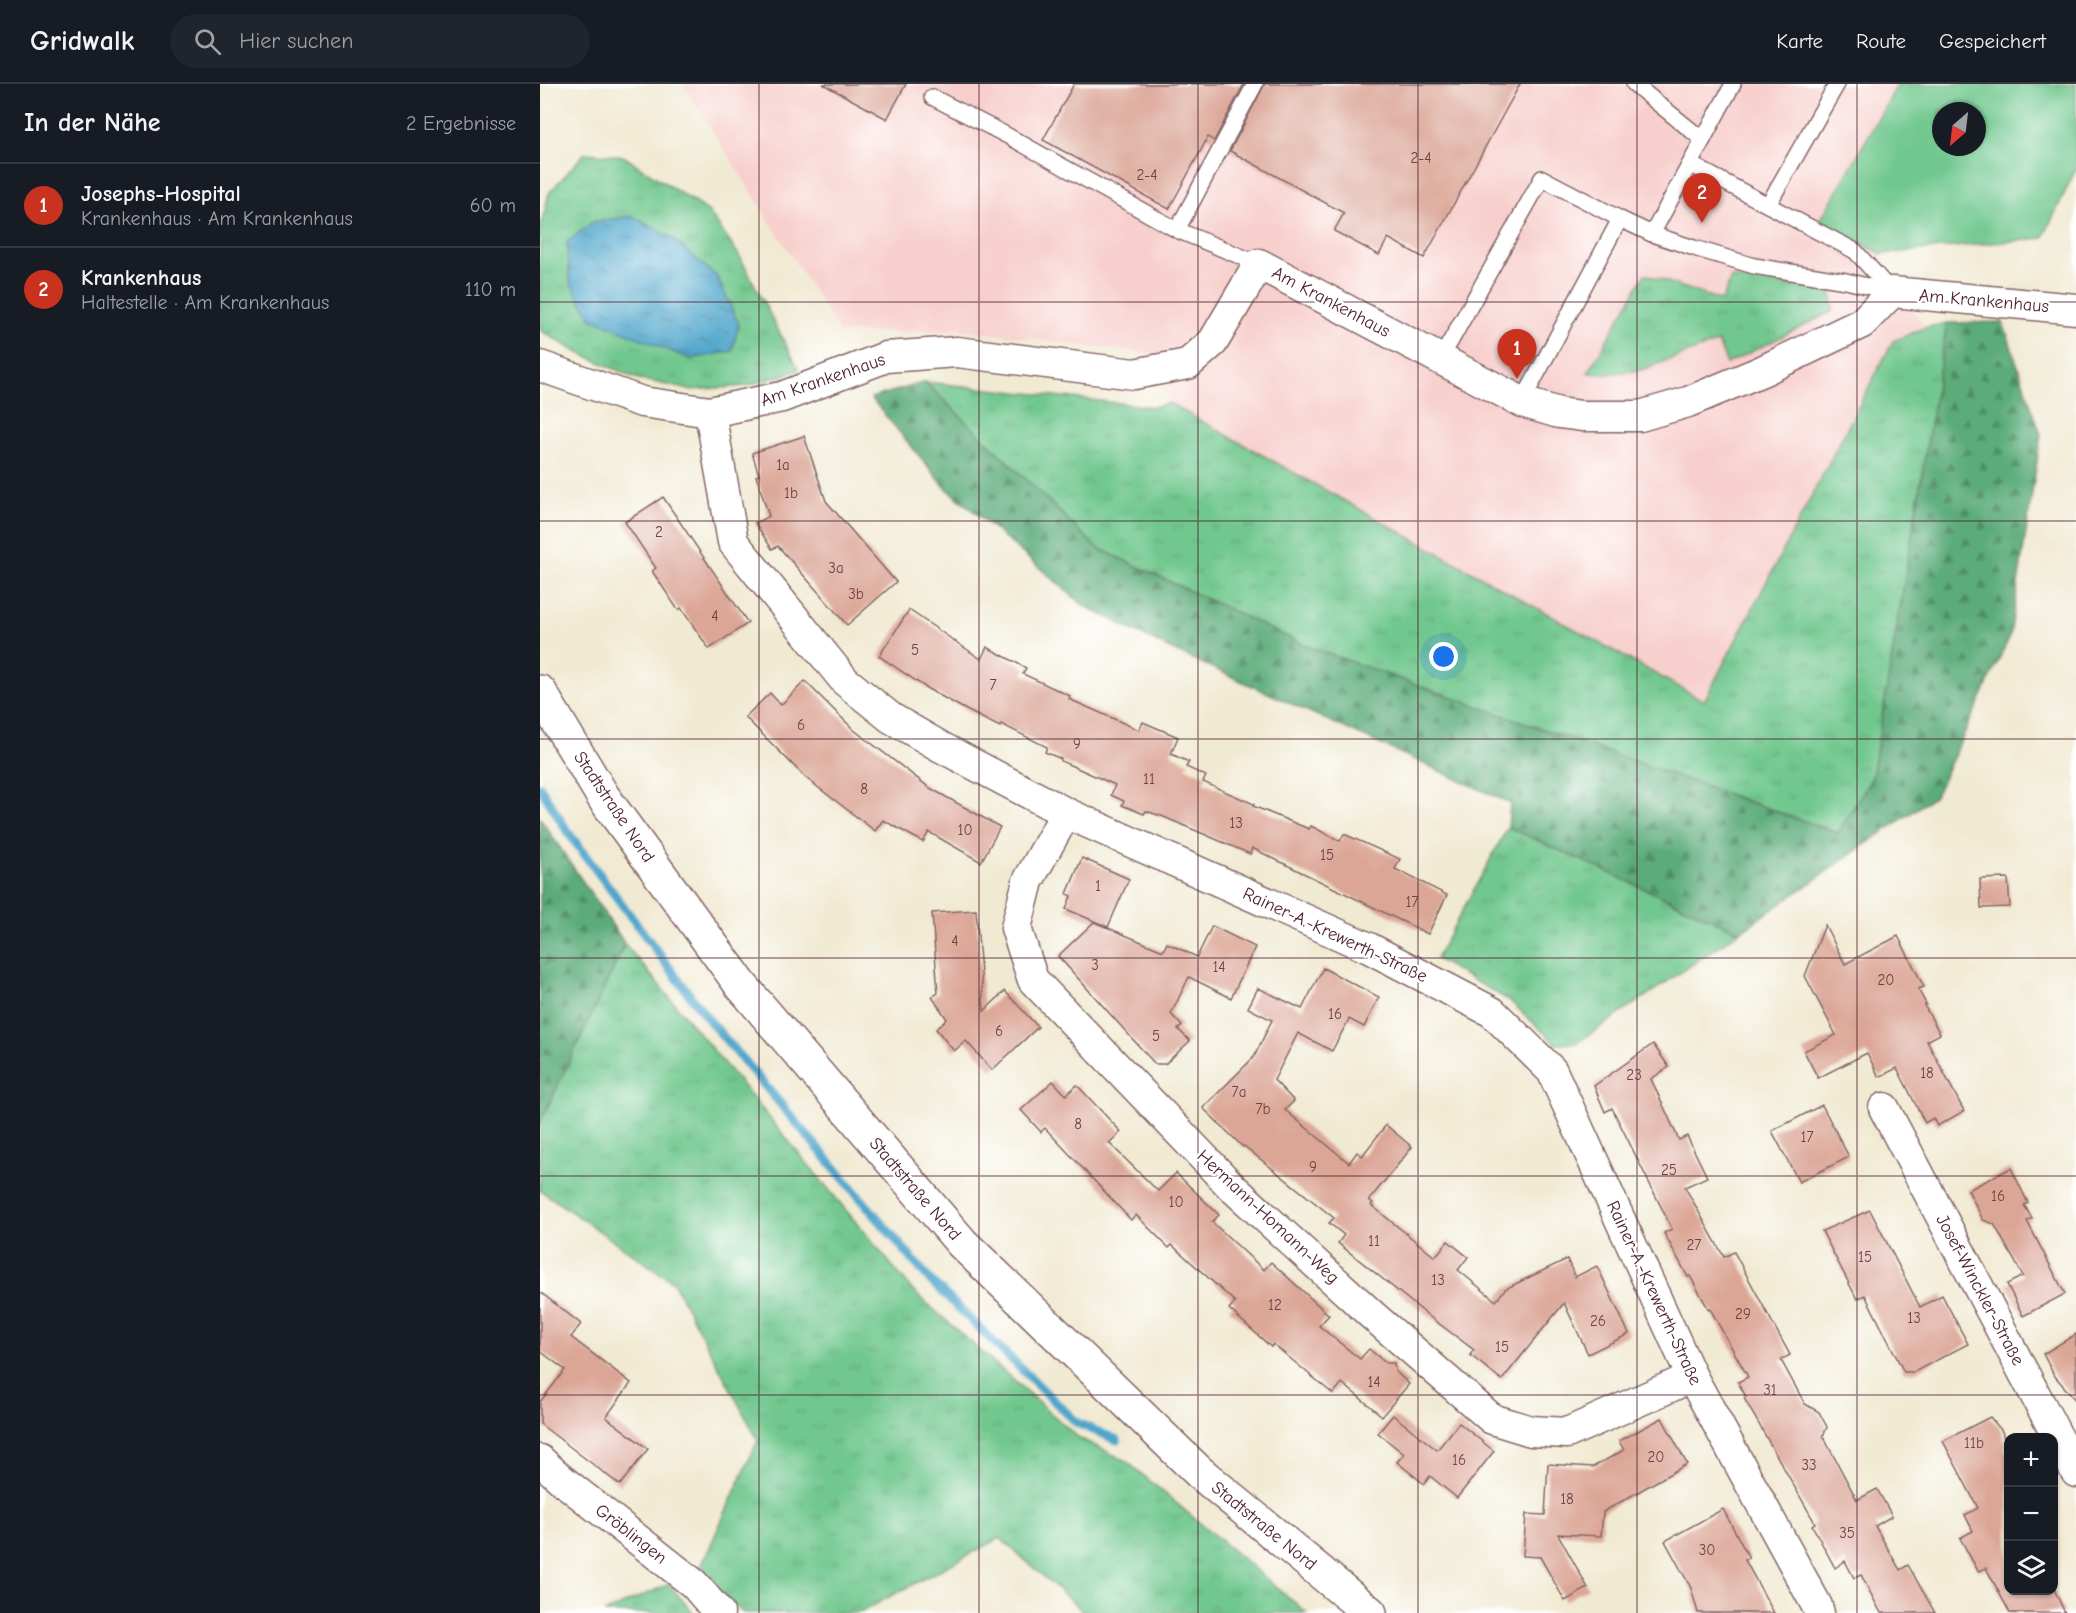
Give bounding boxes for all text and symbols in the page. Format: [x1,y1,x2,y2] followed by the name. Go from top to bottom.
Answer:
[170,14,590,68] search box
[30,25,134,57] text: Gridwalk
[191,25,224,58] icon: search
[239,28,353,54] text: Hier suchen
[1776,29,1823,53] text: Karte
[1856,29,1906,53] text: Route
[1939,29,2046,53] text: Gespeichert
[1932,102,1986,156] north arrow
[24,108,161,138] text: In der Nähe
[406,112,516,135] text: 2 Ergebnisse
[1410,149,1432,167] house number: 2-4
[1136,166,1158,184] house number: 2-4
[1682,174,1722,223] pin: 2
[81,181,241,207] text: Josephs-Hospital
[40,194,47,217] text: 1
[470,194,516,217] text: 60 m
[81,207,353,230] text: Krankenhaus · Am Krankenhaus
[1268,262,1394,342] street label: Am Krankenhaus
[81,265,201,291] text: Krankenhaus
[39,278,48,301] text: 2
[465,278,516,301] text: 110 m
[1918,285,2050,317] street label: Am Krankenhaus
[81,291,329,314] text: Haltestelle · Am Krankenhaus
[1498,330,1536,379] pin: 1
[758,349,888,411] street label: Am Krankenhaus
[776,456,790,474] house number: 1a
[784,484,798,502] house number: 1b
[655,523,663,541] house number: 2
[828,559,844,577] house number: 3a
[848,585,864,603] house number: 3b
[711,607,719,625] house number: 4
[911,641,919,659] house number: 5
[1429,642,1458,671] your location
[989,676,997,694] house number: 7
[797,716,805,734] house number: 6
[1073,735,1081,753] house number: 9
[569,748,659,866] street label: Stadtstraße Nord
[1143,770,1155,788] house number: 11
[860,780,868,798] house number: 8
[1229,814,1243,832] house number: 13
[957,821,973,839] house number: 10
[1320,846,1334,864] house number: 15
[1095,877,1101,895] house number: 1
[1239,883,1431,987] street label: Rainer-A.-Krewerth-Straße
[1405,893,1419,911] house number: 17
[951,932,959,950] house number: 4
[1091,956,1099,974] house number: 3
[1212,958,1226,976] house number: 14
[1878,971,1894,989] house number: 20
[1328,1005,1342,1023] house number: 16
[995,1022,1003,1040] house number: 6
[1152,1027,1160,1045] house number: 5
[1920,1064,1934,1082] house number: 18
[1626,1066,1642,1084] house number: 23
[1232,1083,1246,1101] house number: 7a
[1255,1100,1271,1118] house number: 7b
[1074,1115,1082,1133] house number: 8
[1800,1128,1814,1146] house number: 17
[865,1133,965,1245] street label: Stadtstraße Nord
[1193,1146,1343,1288] street label: Hermann-Homann-Weg
[1309,1158,1317,1176] house number: 9
[1661,1161,1677,1179] house number: 25
[1991,1187,2005,1205] house number: 16
[1168,1193,1184,1211] house number: 10
[1602,1197,1706,1389] street label: Rainer-A.-Krewerth-Straße
[1931,1211,2029,1369] street label: Josef-Winckler-Straße
[1368,1232,1380,1250] house number: 11
[1687,1236,1701,1254] house number: 27
[1858,1248,1872,1266] house number: 15
[1431,1271,1445,1289] house number: 13
[1268,1296,1282,1314] house number: 12
[1735,1305,1751,1323] house number: 29
[1907,1309,1921,1327] house number: 13
[1590,1312,1606,1330] house number: 26
[1495,1338,1509,1356] house number: 15
[1367,1373,1381,1391] house number: 14
[1763,1381,1777,1399] house number: 31
[2004,1433,2058,1595] map controls
[2004,1433,2058,1487] button: +
[1964,1434,1984,1452] house number: 11b
[1648,1448,1664,1466] house number: 20
[1452,1451,1466,1469] house number: 16
[1801,1456,1817,1474] house number: 33
[1207,1477,1321,1575] street label: Stadtstraße Nord
[2004,1487,2058,1541] button: −
[1560,1490,1574,1508] house number: 18
[591,1500,671,1568] street label: Gröblingen
[1839,1524,1855,1542] house number: 35
[1699,1541,1715,1559] house number: 30
[2004,1541,2058,1595] button: layers

